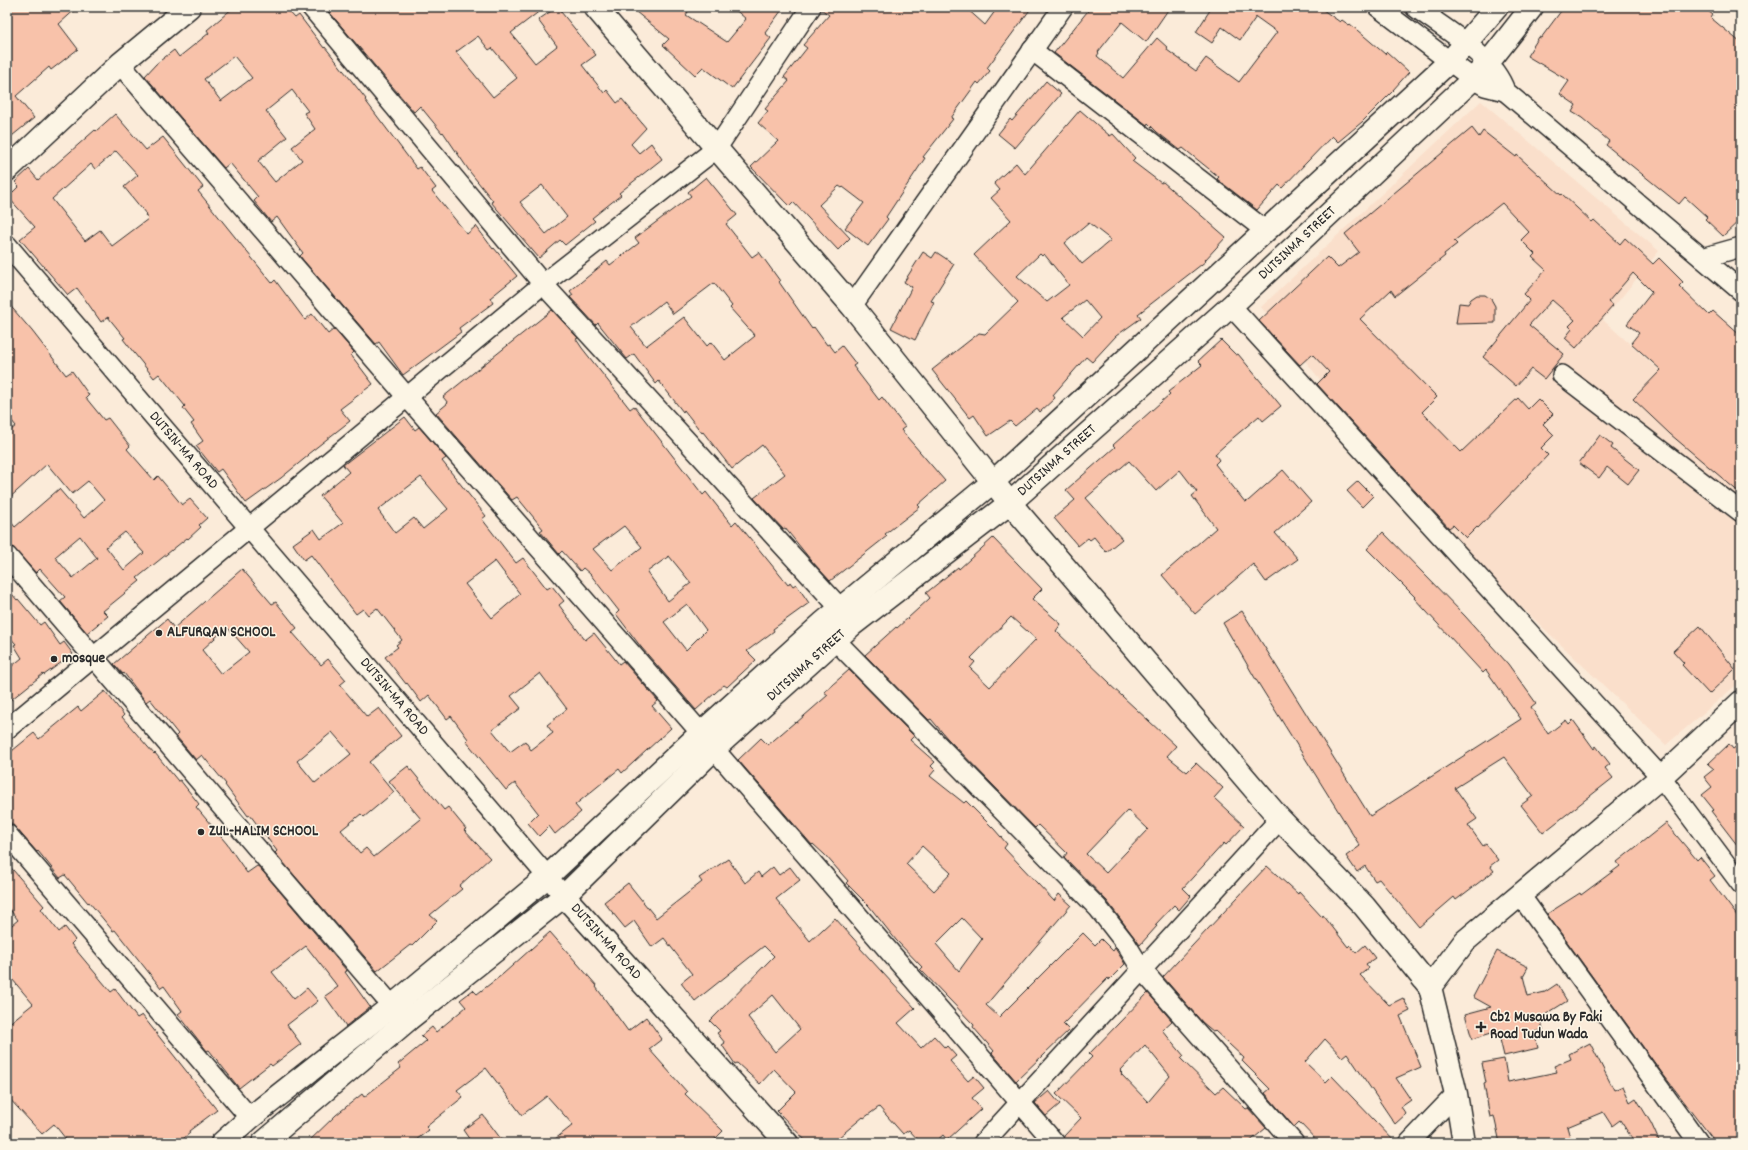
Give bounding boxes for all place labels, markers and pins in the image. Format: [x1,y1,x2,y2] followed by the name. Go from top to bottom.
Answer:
[167,622,276,644] place label: ALFURQAN SCHOOL
[154,628,164,638] marker: ALFURQAN SCHOOL
[62,648,105,670] place label: mosque
[49,654,59,664] marker: mosque
[209,821,319,843] place label: ZUL-HALIM SCHOOL
[196,827,206,837] marker: ZUL-HALIM SCHOOL
[1490,1007,1602,1046] place label: Cb2 Musawa By Faki Road Tudun Wada
[1475,1021,1487,1033] marker: Cb2 Musawa By Faki Road Tudun Wada

